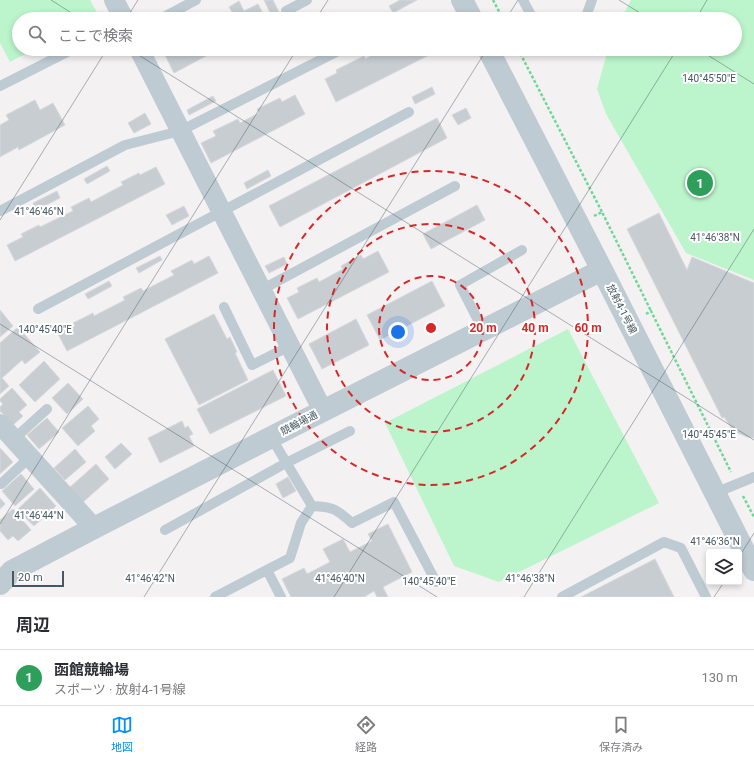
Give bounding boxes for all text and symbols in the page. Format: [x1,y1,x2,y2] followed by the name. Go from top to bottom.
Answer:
[12,12,742,56] search box
[26,23,48,45] icon: search
[58,27,133,45] text: ここで検索
[682,73,736,84] text: 140°45'50"E
[687,168,713,198] pin: 1
[14,206,64,217] text: 41°46'46"N
[690,232,740,243] text: 41°46'38"N
[605,282,639,336] street label: 放射4-1号線
[424,321,438,335] centre of rings
[469,321,497,335] text: 20 m
[521,321,549,335] text: 40 m
[574,321,602,335] text: 60 m
[388,322,408,342] your location
[18,324,72,335] text: 140°45'40"E
[279,409,319,437] street label: 競輪場通
[682,429,736,440] text: 140°45'45"E
[14,510,64,521] text: 41°46'44"N
[690,536,740,547] text: 41°46'36"N
[706,549,742,585] map controls
[706,549,742,585] button: layers
[12,569,64,588] scale bar
[18,571,43,584] text: 20 m
[125,573,175,584] text: 41°46'42"N
[315,573,365,584] text: 41°46'40"N
[505,573,555,584] text: 41°46'38"N
[402,576,456,587] text: 140°45'40"E
[16,615,50,635] text: 周辺
[54,661,129,679] text: 函館競輪場
[25,670,33,685] text: 1
[701,670,738,685] text: 130 m
[54,682,186,697] text: スポーツ · 放射4-1号線
[111,714,133,754] tab: 地図
[355,714,377,754] tab: 経路
[599,714,643,754] tab: 保存済み

